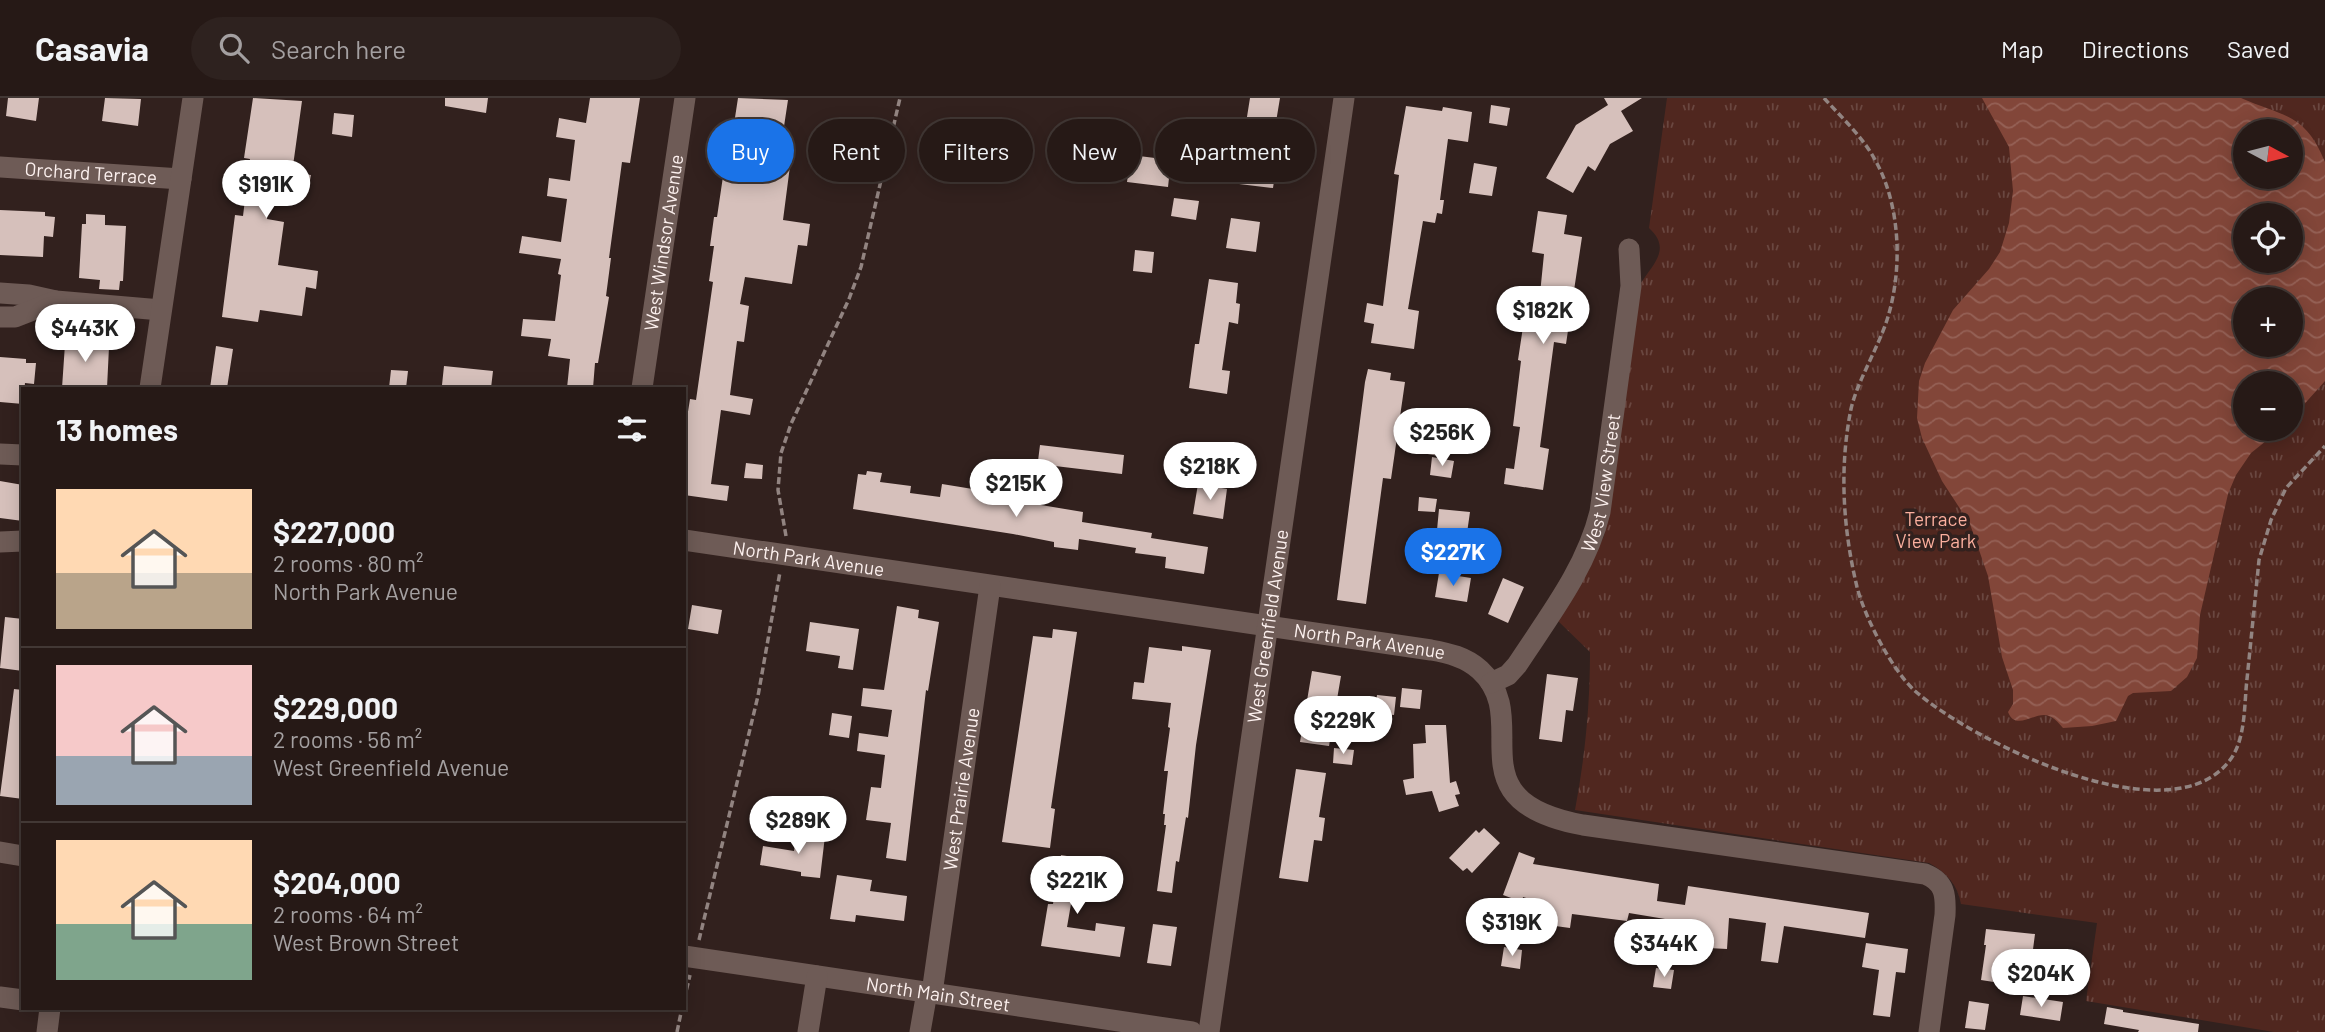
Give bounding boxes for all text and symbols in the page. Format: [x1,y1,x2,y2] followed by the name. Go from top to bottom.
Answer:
[191,17,681,80] search box
[35,28,149,68] text: Casavia
[215,29,253,67] icon: search
[271,33,406,64] text: Search here
[2001,34,2044,63] text: Map
[2082,34,2189,63] text: Directions
[2227,34,2290,63] text: Saved
[707,119,794,182] chip: Buy
[808,119,905,182] chip: Rent
[919,119,1033,182] chip: Filters
[1047,119,1141,182] chip: New
[1155,119,1315,182] chip: Apartment
[2233,119,2303,189] north arrow
[2233,119,2303,441] map controls
[639,153,688,332] street label: West Windsor Avenue
[24,157,158,188] street label: Orchard Terrace
[217,160,315,220] pin: $191K
[238,169,294,197] text: $191K
[2233,203,2303,273] button: locate
[1494,286,1592,346] pin: $182K
[2233,287,2303,357] button: +
[1512,295,1574,323] text: $182K
[36,304,134,364] pin: $443K
[51,313,119,341] text: $443K
[2233,371,2303,441] button: −
[1393,408,1491,468] pin: $256K
[613,410,651,448] icon: filters
[56,411,178,447] text: 13 homes
[1575,412,1624,556] street label: West View Street
[1409,417,1475,445] text: $256K
[1161,442,1259,502] pin: $218K
[1180,451,1240,479] text: $218K
[967,460,1065,519] pin: $215K
[986,468,1046,496] text: $215K
[1896,507,1976,552] park label: Terrace View Park
[273,513,395,549] text: $227,000
[112,517,196,601] icon: home
[1242,528,1293,724] street label: West Greenfield Avenue
[1404,528,1502,588] pin: $227K
[731,535,886,580] street label: North Park Avenue
[1421,537,1485,565] text: $227K
[273,549,423,577] text: 2 rooms · 80 m²
[273,577,458,605] text: North Park Avenue
[1292,618,1448,664] street label: North Park Avenue
[273,689,398,725] text: $229,000
[112,693,196,777] icon: home
[1294,696,1392,756] pin: $229K
[1310,705,1376,733] text: $229K
[938,706,984,872] street label: West Prairie Avenue
[273,725,422,753] text: 2 rooms · 56 m²
[273,753,509,781] text: West Greenfield Avenue
[749,796,847,856] pin: $289K
[765,805,831,833] text: $289K
[1028,856,1126,916] pin: $221K
[273,864,401,900] text: $204,000
[1046,865,1108,893] text: $221K
[112,868,196,952] icon: home
[1463,898,1561,958] pin: $319K
[273,900,423,928] text: 2 rooms · 64 m²
[1482,907,1542,935] text: $319K
[1615,920,1713,979] pin: $344K
[273,928,459,956] text: West Brown Street
[1630,928,1698,956] text: $344K
[1992,950,2090,1009] pin: $204K
[2007,958,2075,986] text: $204K
[865,971,1012,1016] street label: North Main Street

